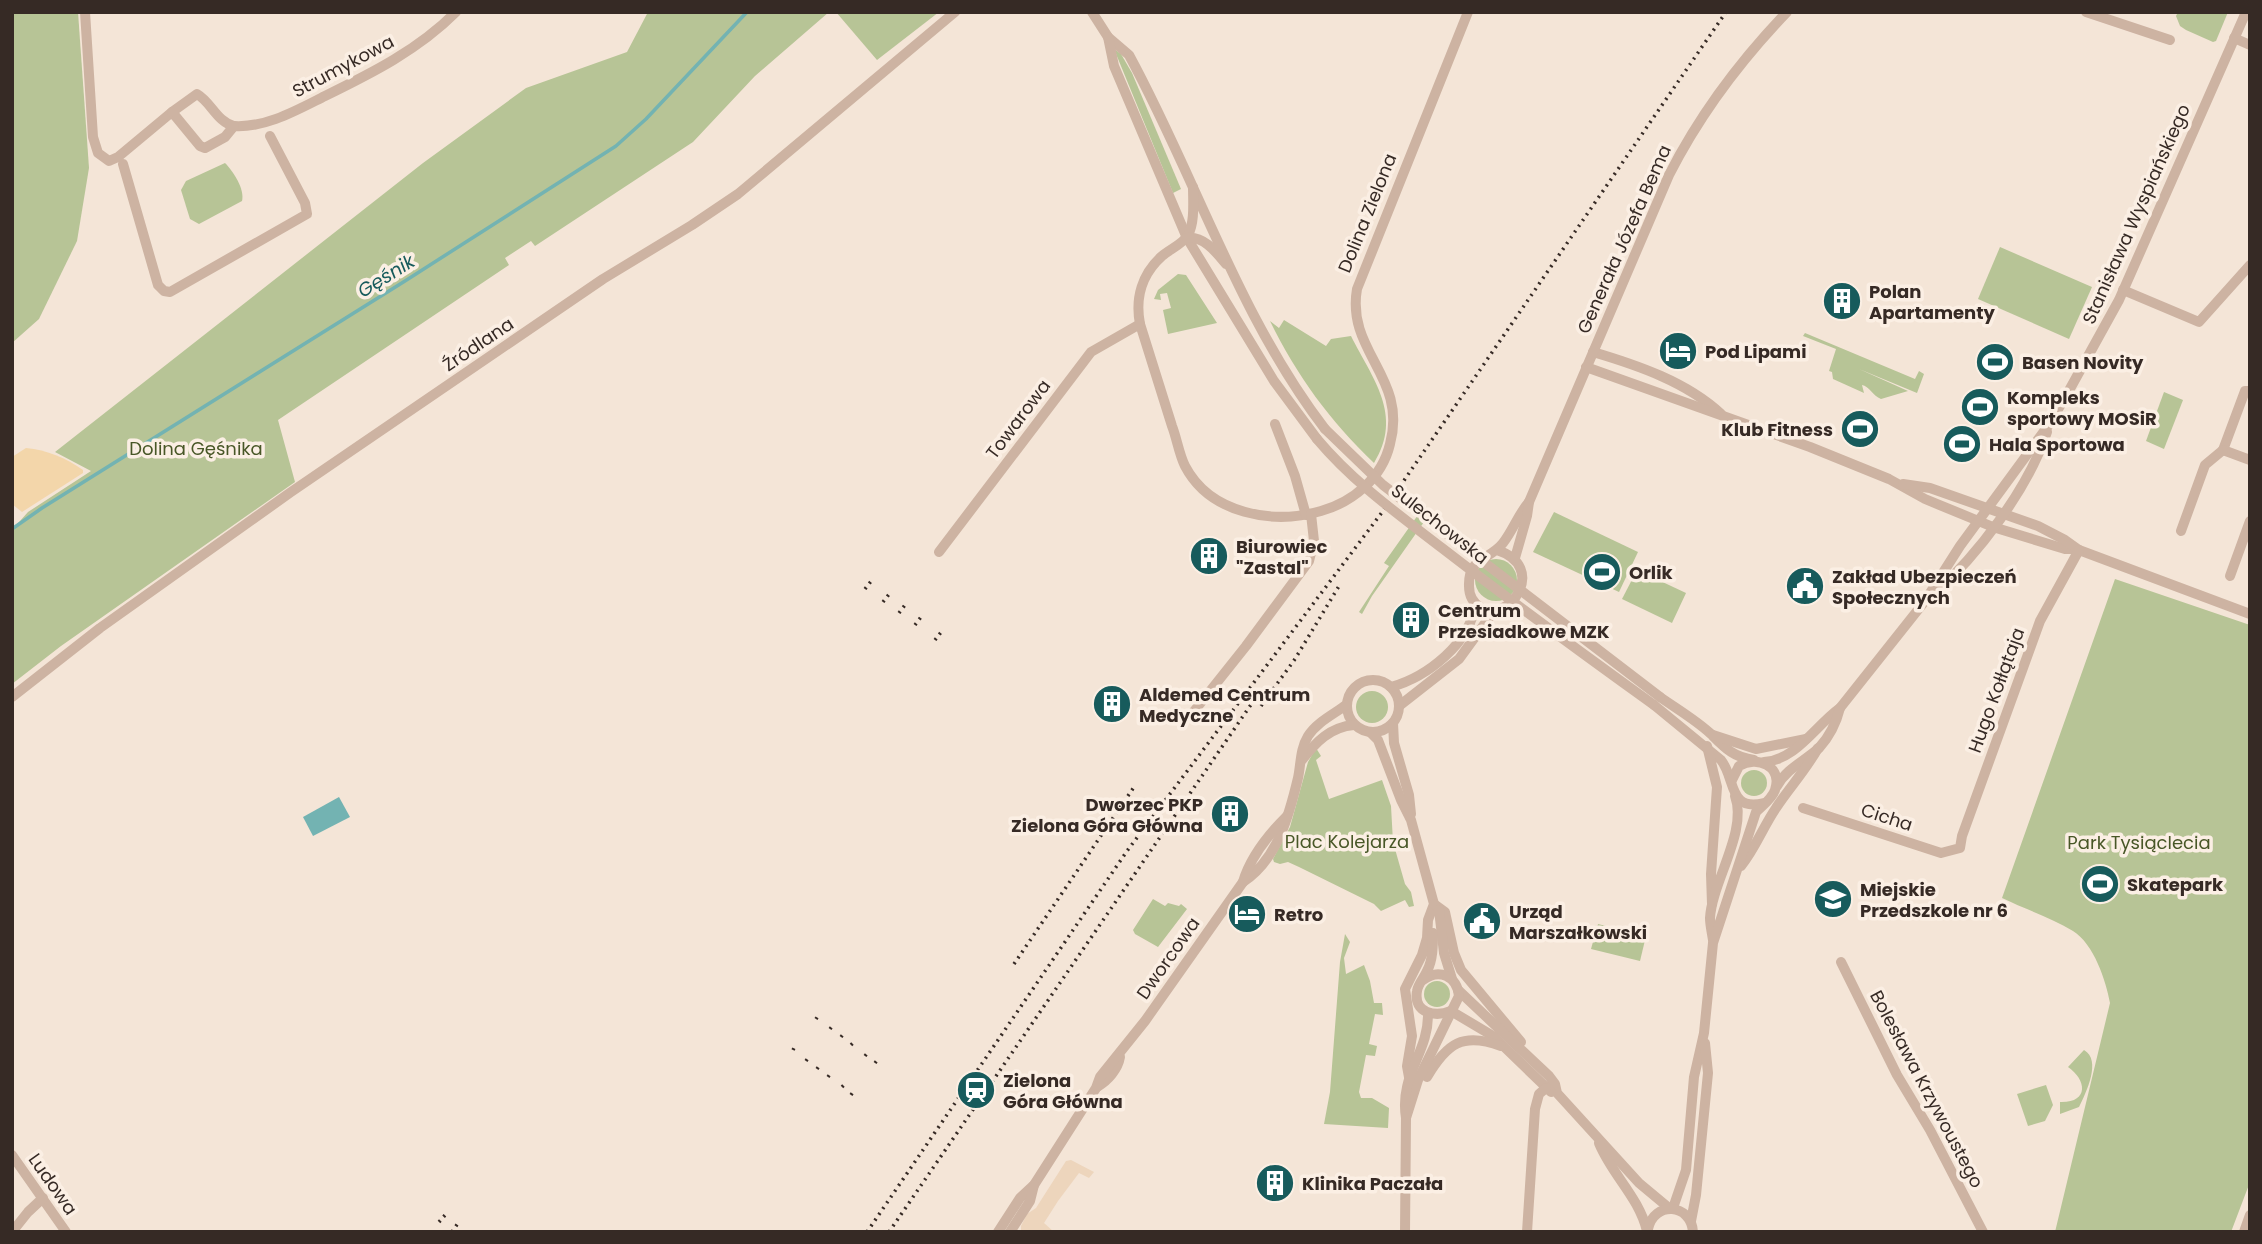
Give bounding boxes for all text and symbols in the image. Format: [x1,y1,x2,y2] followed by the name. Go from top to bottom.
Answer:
[288,29,398,103] street label: Strumykowa
[2076,100,2196,328] street label: Stanisława Wyspiańskiego
[1571,141,1677,337] street label: Generała Józefa Bema
[1332,150,1402,276] street label: Dolina Zielona
[352,247,421,304] water label: Gęśnik
[1869,279,1996,325] place label: Polan Apartamenty
[1821,280,1863,322] building icon: Polan Apartamenty
[438,311,518,377] street label: Źródlana
[1657,330,1699,372] hotel icon: Pod Lipami
[1705,339,1806,364] place label: Pod Lipami
[1974,341,2016,383] sports icon: Basen Novity
[2022,350,2144,375] place label: Basen Novity
[980,374,1056,464] street label: Towarowa
[2007,385,2157,431] place label: Kompleks sportowy MOSiR
[1959,386,2001,428] sports icon: Kompleks sportowy MOSiR
[1839,408,1881,450] sports icon: Klub Fitness
[1721,417,1833,442] place label: Klub Fitness
[1941,423,1983,465] sports icon: Hala Sportowa
[1989,432,2125,457] place label: Hala Sportowa
[129,436,263,461] park label: Dolina Gęśnika
[1386,478,1494,570] street label: Sulechowska
[1236,534,1327,580] place label: Biurowiec "Zastal"
[1188,535,1230,577] building icon: Biurowiec "Zastal"
[1581,551,1623,593] sports icon: Orlik
[1629,560,1673,585] place label: Orlik
[1832,564,2017,610] place label: Zakład Ubezpieczeń Społecznych
[1784,565,1826,607] public building icon: Zakład Ubezpieczeń Społecznych
[1438,598,1610,644] place label: Centrum Przesiadkowe MZK
[1390,599,1432,641] building icon: Centrum Przesiadkowe MZK
[1962,624,2030,756] street label: Hugo Kołłątaja
[1139,682,1310,728] place label: Aldemed Centrum Medyczne
[1091,683,1133,725] building icon: Aldemed Centrum Medyczne
[1011,792,1203,838] place label: Dworzec PKP Zielona Góra Główna
[1209,793,1251,835] building icon: Dworzec PKP Zielona Góra Główna
[1858,797,1916,837] street label: Cicha
[1285,829,1409,854] park label: Plac Kolejarza
[2067,830,2211,855] park label: Park Tysiąclecia
[2079,863,2121,905] sports icon: Skatepark
[2127,872,2224,897] place label: Skatepark
[1860,877,2008,923] place label: Miejskie Przedszkole nr 6
[1812,878,1854,920] school or university icon: Miejskie Przedszkole nr 6
[1226,893,1268,935] hotel icon: Retro
[1509,899,1647,945] place label: Urząd Marszałkowski
[1461,900,1503,942] public building icon: Urząd Marszałkowski
[1274,902,1323,927] place label: Retro
[1130,912,1206,1004] street label: Dworcowa
[1864,986,1990,1192] street label: Bolesława Krzywoustego
[1003,1068,1123,1114] place label: Zielona Góra Główna
[955,1069,997,1111] station icon: Zielona Góra Główna
[23,1148,83,1220] street label: Ludowa
[1254,1162,1296,1204] building icon: Klinika Paczała
[1302,1171,1443,1196] place label: Klinika Paczała

